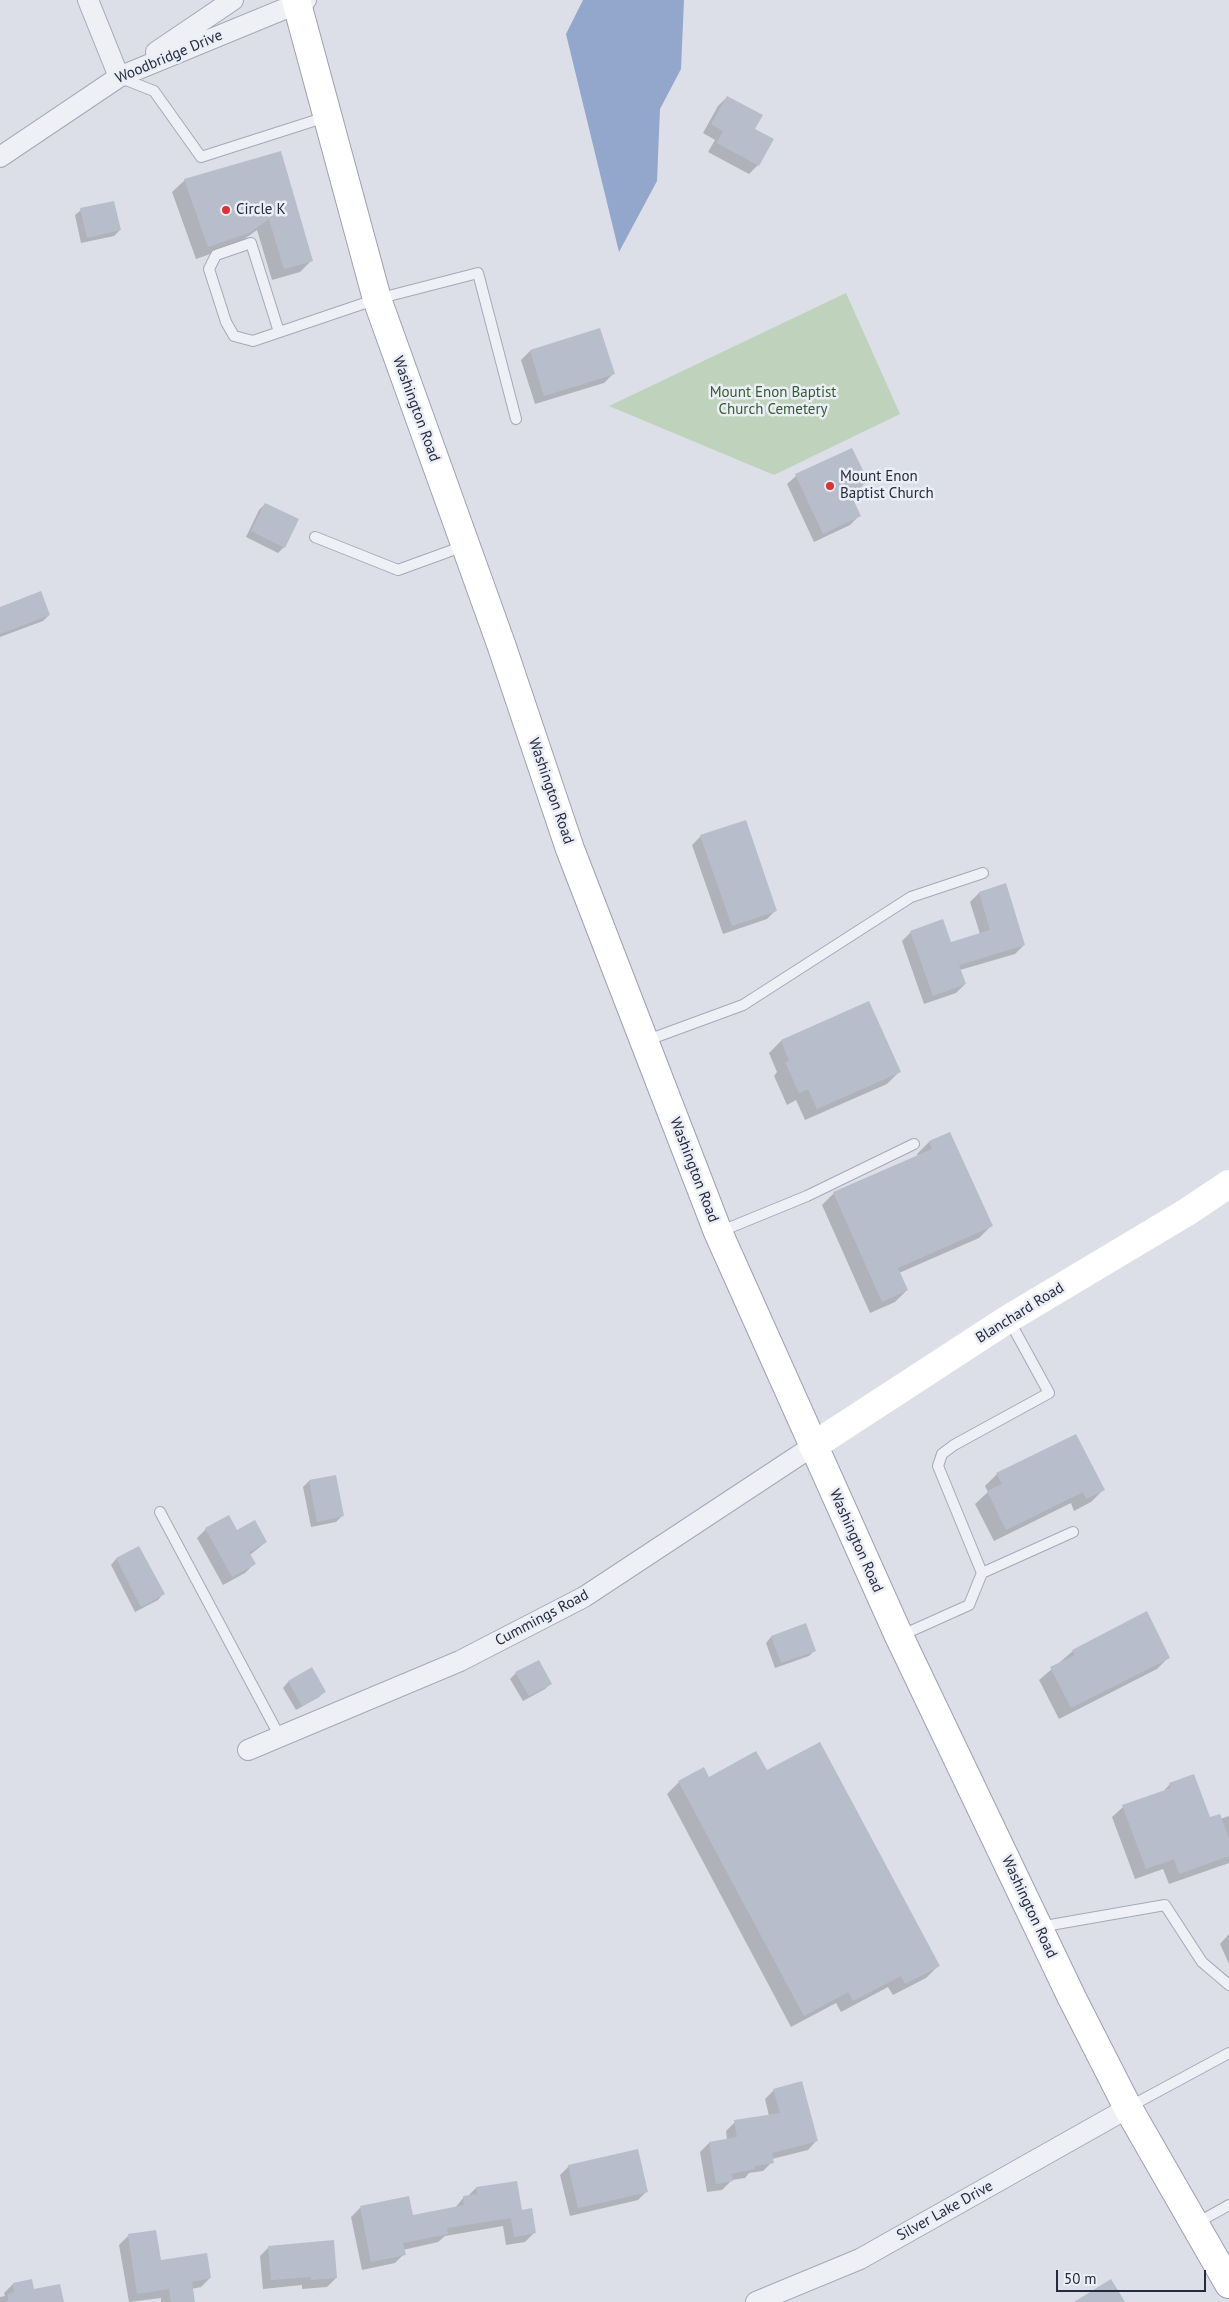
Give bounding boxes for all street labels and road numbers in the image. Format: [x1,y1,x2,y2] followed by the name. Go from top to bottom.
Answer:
[113,26,225,88] street label: Woodbridge Drive
[389,354,443,464] street label: Washington Road
[524,736,578,846] street label: Washington Road
[666,1115,722,1225] street label: Washington Road
[973,1279,1067,1347] street label: Blanchard Road
[825,1487,887,1595] street label: Washington Road
[492,1586,592,1650] street label: Cummings Road
[997,1853,1061,1961] street label: Washington Road
[894,2177,996,2245] street label: Silver Lake Drive

